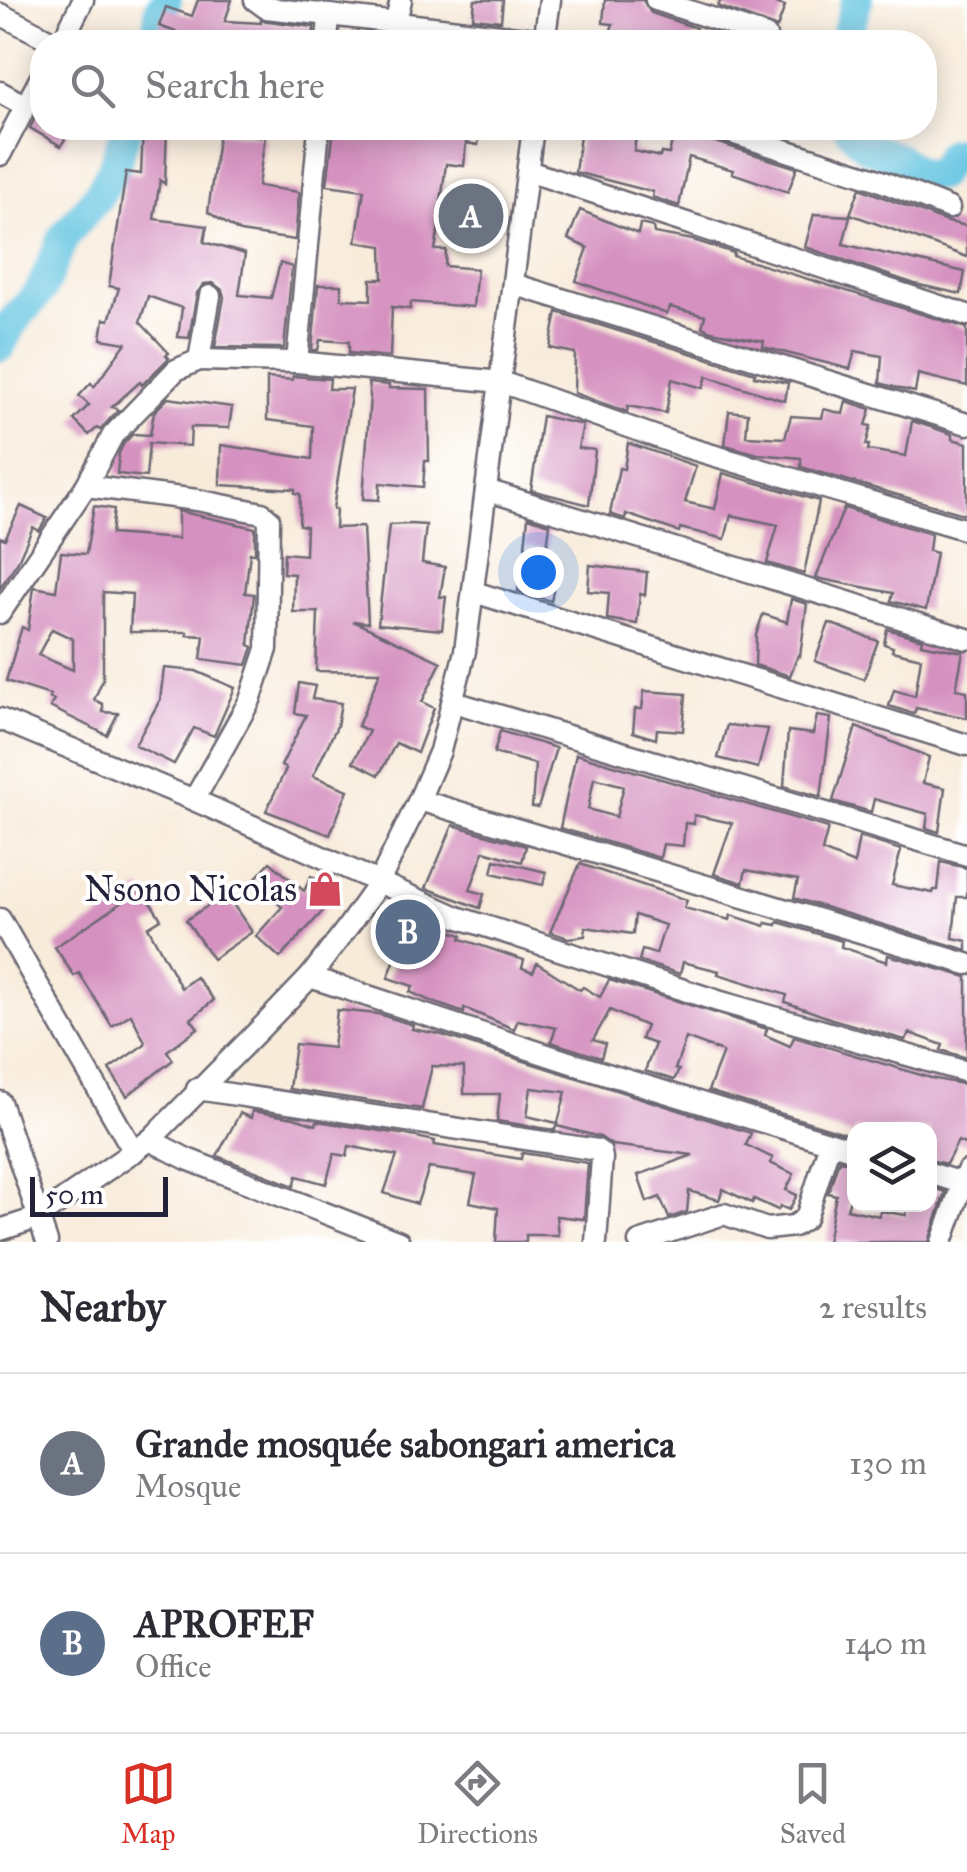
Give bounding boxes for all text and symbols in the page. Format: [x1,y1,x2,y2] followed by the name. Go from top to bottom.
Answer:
[30,30,937,140] search box
[65,58,120,113] icon: search
[145,62,325,108] text: Search here
[438,178,504,254] pin: A
[513,547,564,598] your location
[84,868,297,911] place label: Nsono Nicolas
[306,870,344,908] shop icon: Nsono Nicolas
[376,894,440,970] pin: B
[847,1122,937,1212] map controls
[847,1122,937,1212] button: layers
[30,1172,168,1216] scale bar
[45,1177,104,1212] text: 50 m
[40,1281,165,1333] text: Nearby
[819,1288,927,1327] text: 2 results
[135,1421,675,1467] text: Grande mosquée sabongari america
[62,1444,83,1483] text: A
[849,1444,927,1483] text: 130 m
[135,1467,241,1506] text: Mosque
[135,1601,314,1647] text: APROFEF
[62,1624,83,1663] text: B
[844,1624,927,1663] text: 140 m
[135,1647,212,1686] text: Office
[121,1756,176,1851] tab: Map
[417,1756,538,1851] tab: Directions
[780,1756,846,1851] tab: Saved

